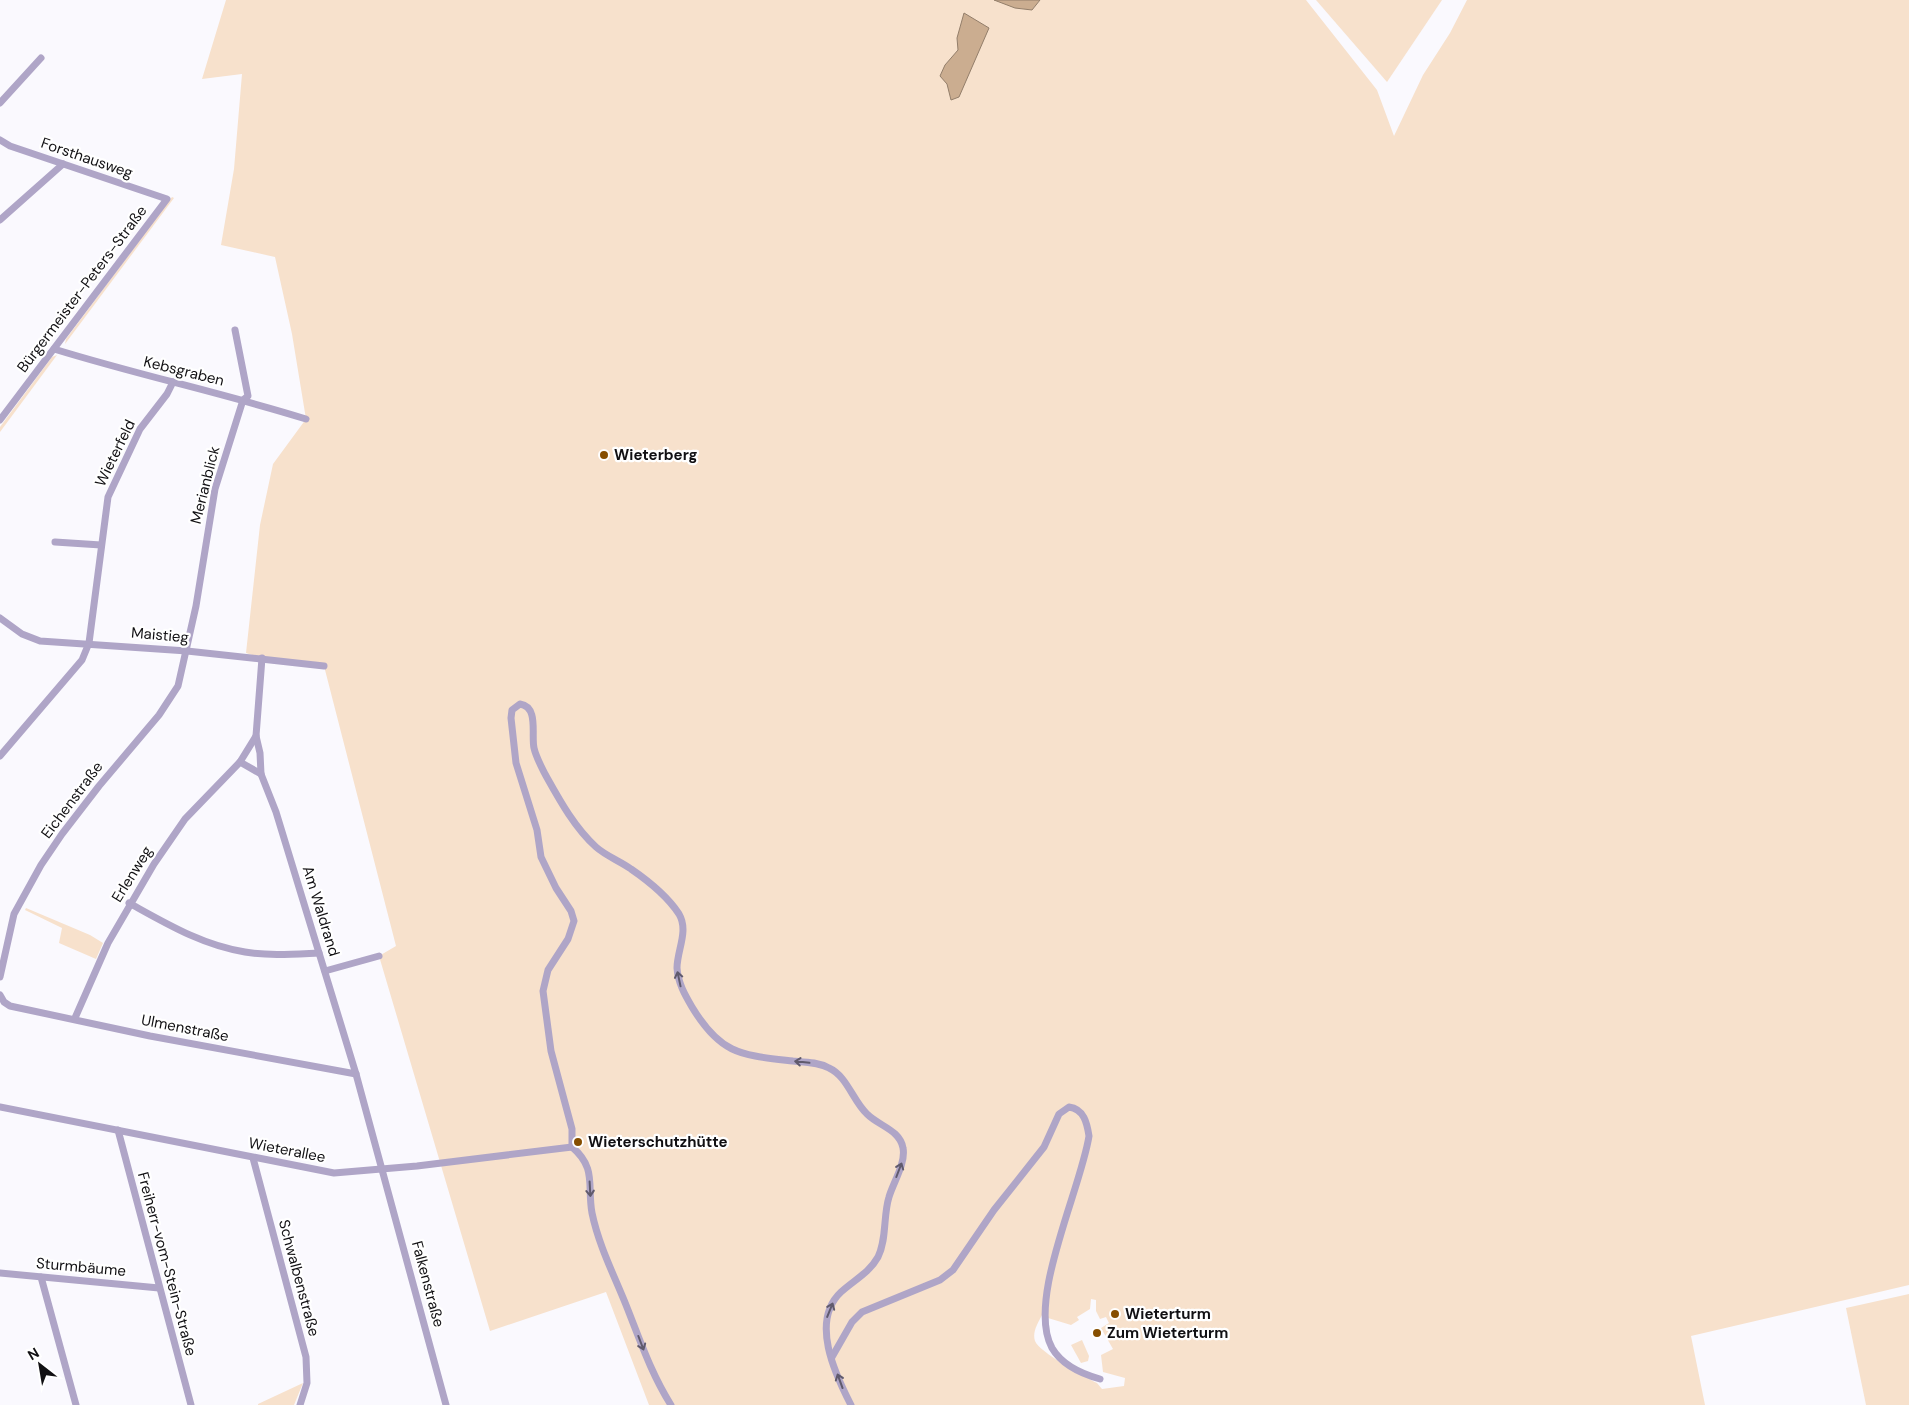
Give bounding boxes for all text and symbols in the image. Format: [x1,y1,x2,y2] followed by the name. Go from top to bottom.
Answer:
[38,133,136,183] street label: Forsthausweg
[13,201,151,377] street label: Bürgermeister-Peters-Straße
[142,351,226,391] street label: Kebsgraben
[90,416,140,490] street label: Wieterfeld
[186,444,224,526] street label: Merianblick
[614,445,698,465] place label: Wieterberg
[598,449,610,461] marker: Wieterberg
[130,623,190,647] street label: Maistieg
[36,757,108,843] street label: Eichenstraße
[107,842,157,906] street label: Erlenweg
[298,863,344,959] street label: Am Waldrand
[674,971,684,987] one-way arrow
[140,1010,230,1046] street label: Ulmenstraße
[795,1057,811,1067] one-way arrow
[588,1132,728,1152] place label: Wieterschutzhütte
[247,1133,327,1167] street label: Wieterallee
[572,1136,584,1148] marker: Wieterschutzhütte
[894,1163,904,1178] one-way arrow
[133,1170,201,1358] street label: Freiherr-vom-Stein-Straße
[586,1181,595,1197] one-way arrow
[274,1217,324,1339] street label: Schwalbenstraße
[407,1239,449,1329] street label: Falkenstraße
[35,1253,127,1281] street label: Sturmbäume
[826,1302,835,1318] one-way arrow
[1125,1304,1211,1324] place label: Wieterturm
[1109,1308,1121,1320] marker: Wieterturm
[1107,1323,1228,1343] place label: Zum Wieterturm
[1091,1327,1103,1339] marker: Zum Wieterturm
[637,1334,646,1350] one-way arrow
[15,1340,65,1390] north arrow
[24,1344,42,1364] text: N
[835,1374,844,1390] one-way arrow

